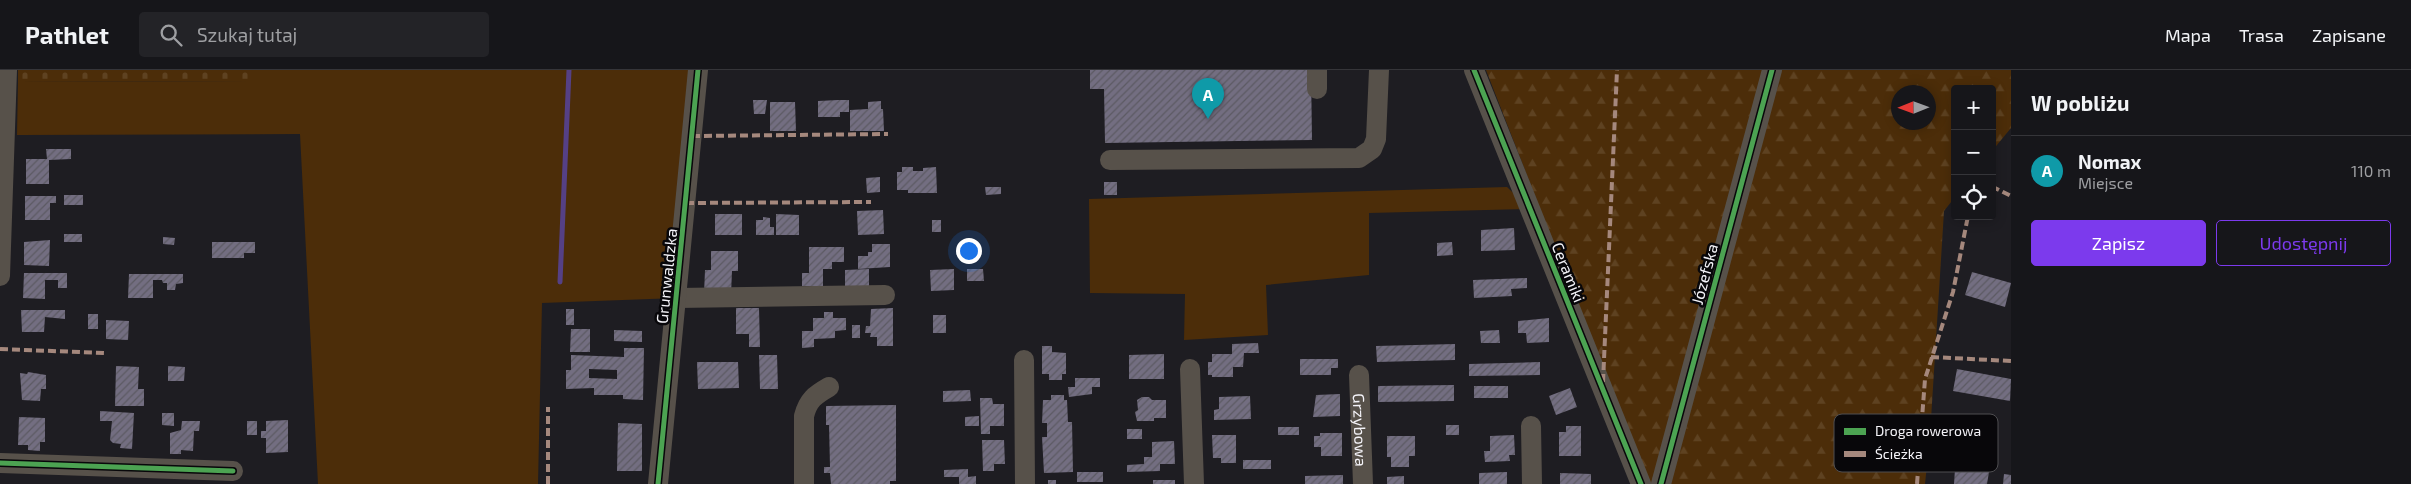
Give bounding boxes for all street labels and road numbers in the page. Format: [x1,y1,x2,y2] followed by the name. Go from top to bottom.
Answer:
[652,227,680,325] street label: Grunwaldzka
[1548,239,1590,305] street label: Ceramiki
[1687,241,1721,307] street label: Józefska
[1350,393,1372,467] street label: Grzybowa

